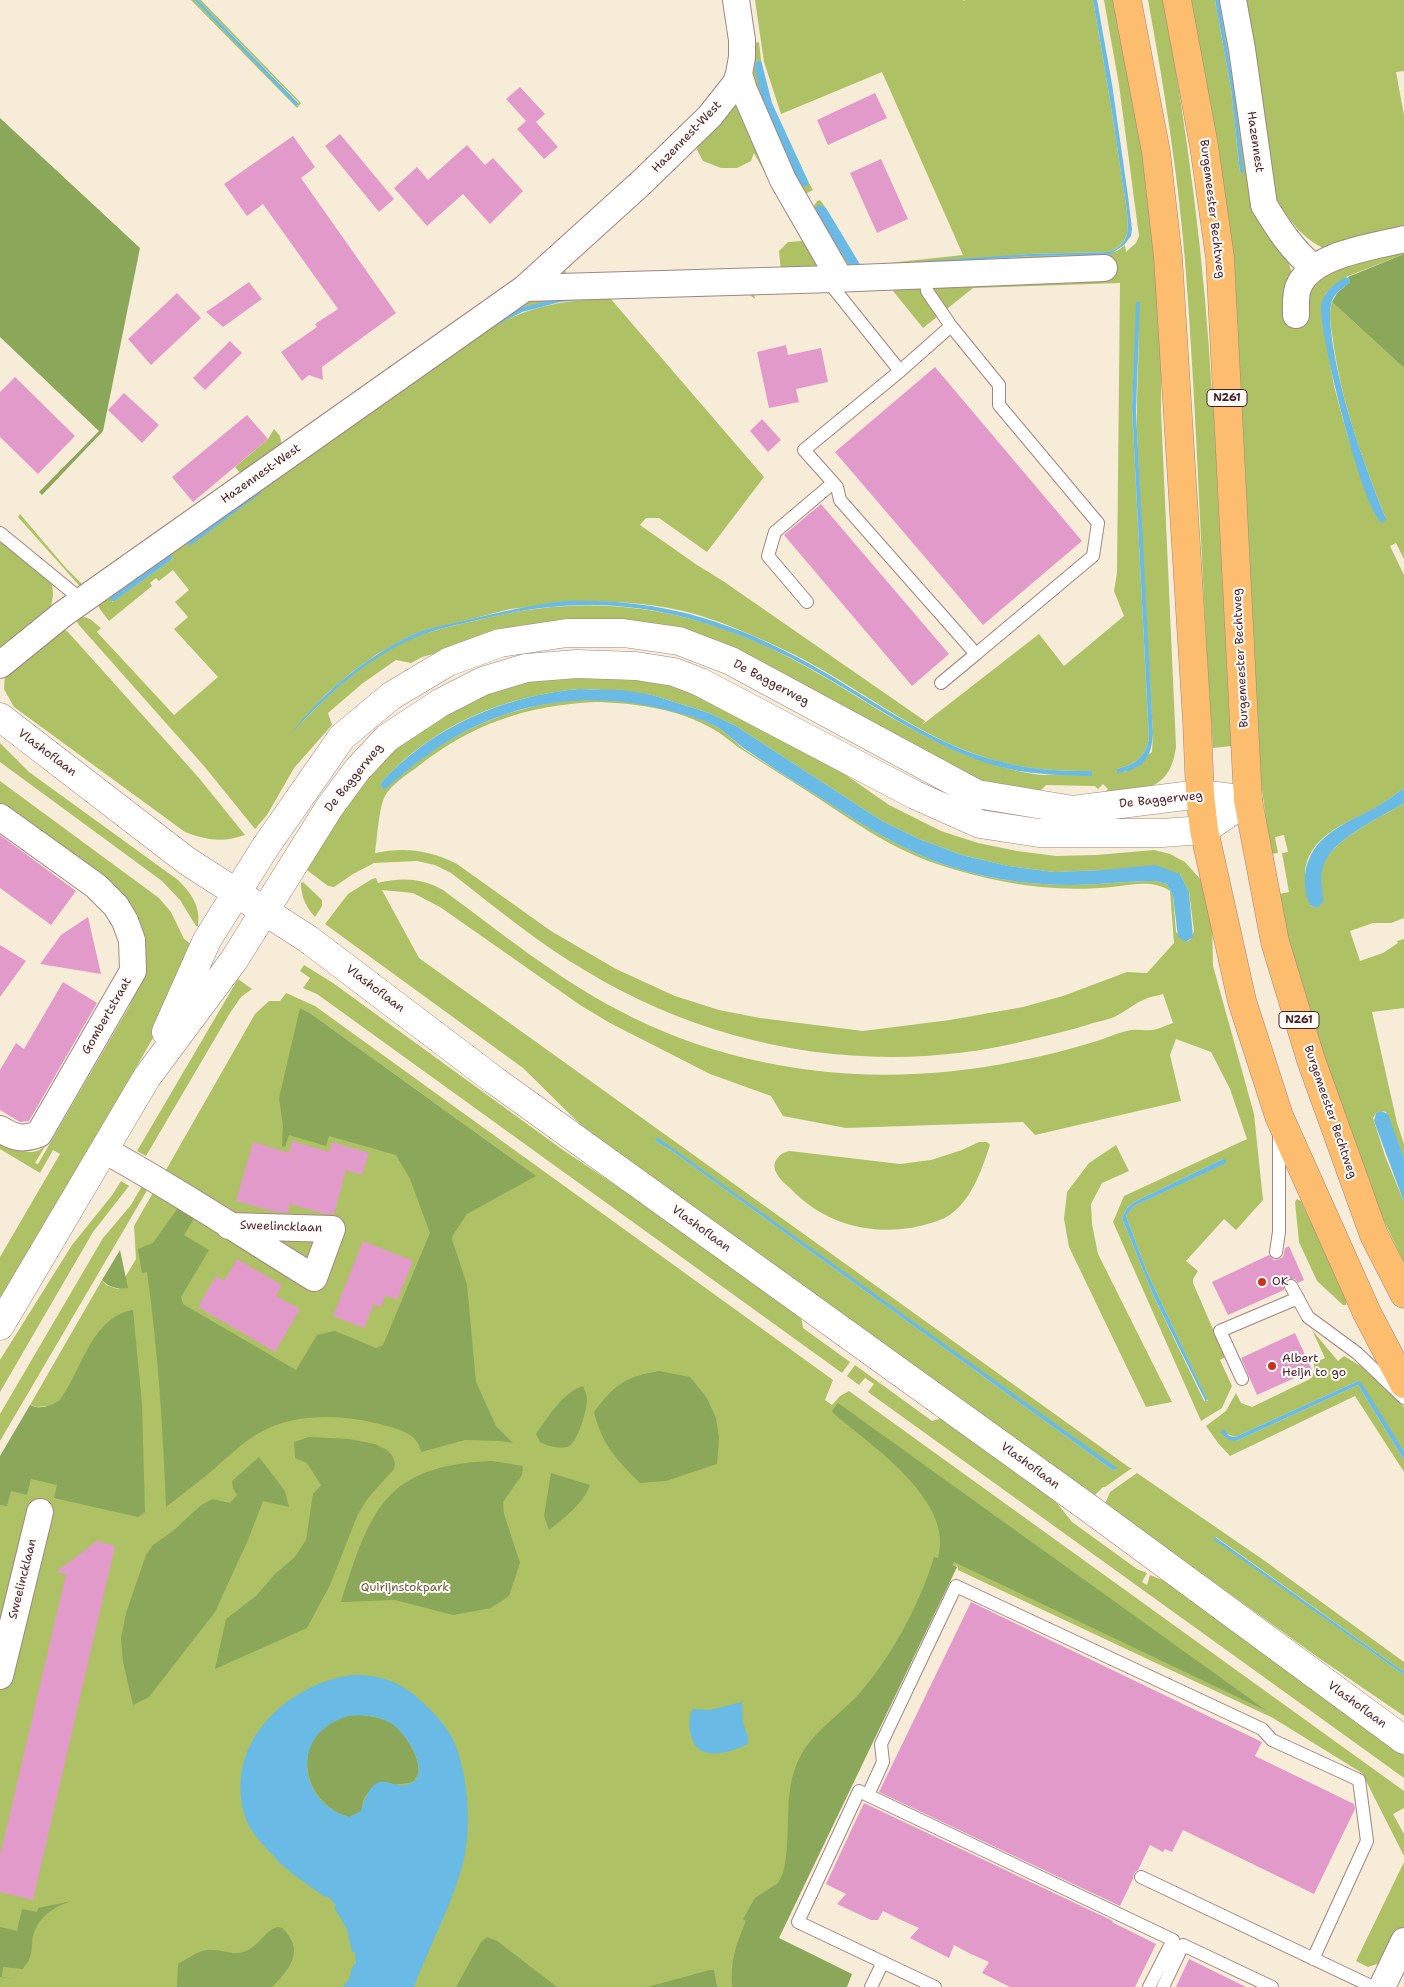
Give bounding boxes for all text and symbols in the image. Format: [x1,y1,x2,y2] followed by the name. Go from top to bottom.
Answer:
[649,98,725,176] street label: Hazennest-West
[1244,110,1266,174] street label: Hazennest
[1196,139,1228,279] street label: Burgemeester Bechtweg
[1207,389,1247,406] road number: N261
[218,441,304,507] street label: Hazennest-West
[1230,588,1252,728] street label: Burgemeester Bechtweg
[731,657,811,709] street label: De Baggerweg
[15,726,79,780] street label: Vlashoflaan
[322,741,386,815] street label: De Baggerweg
[1119,788,1203,812] street label: De Baggerweg
[343,962,407,1016] street label: Vlashoflaan
[79,975,135,1057] street label: Gombertstraat
[1279,1012,1319,1028] road number: N261
[1300,1044,1360,1180] street label: Burgemeester Bechtweg
[669,1203,733,1255] street label: Vlashoflaan
[240,1218,322,1236] street label: Sweelincklaan
[1272,1275,1288,1289] place label: OK
[1256,1276,1268,1288] marker: OK
[1282,1352,1346,1380] place label: Albert Heijn to go
[1266,1360,1278,1372] marker: Albert Heijn to go
[998,1440,1062,1492] street label: Vlashoflaan
[6,1537,40,1621] street label: Sweelincklaan
[361,1581,449,1595] park label: Quirijnstokpark
[1325,1679,1389,1731] street label: Vlashoflaan

